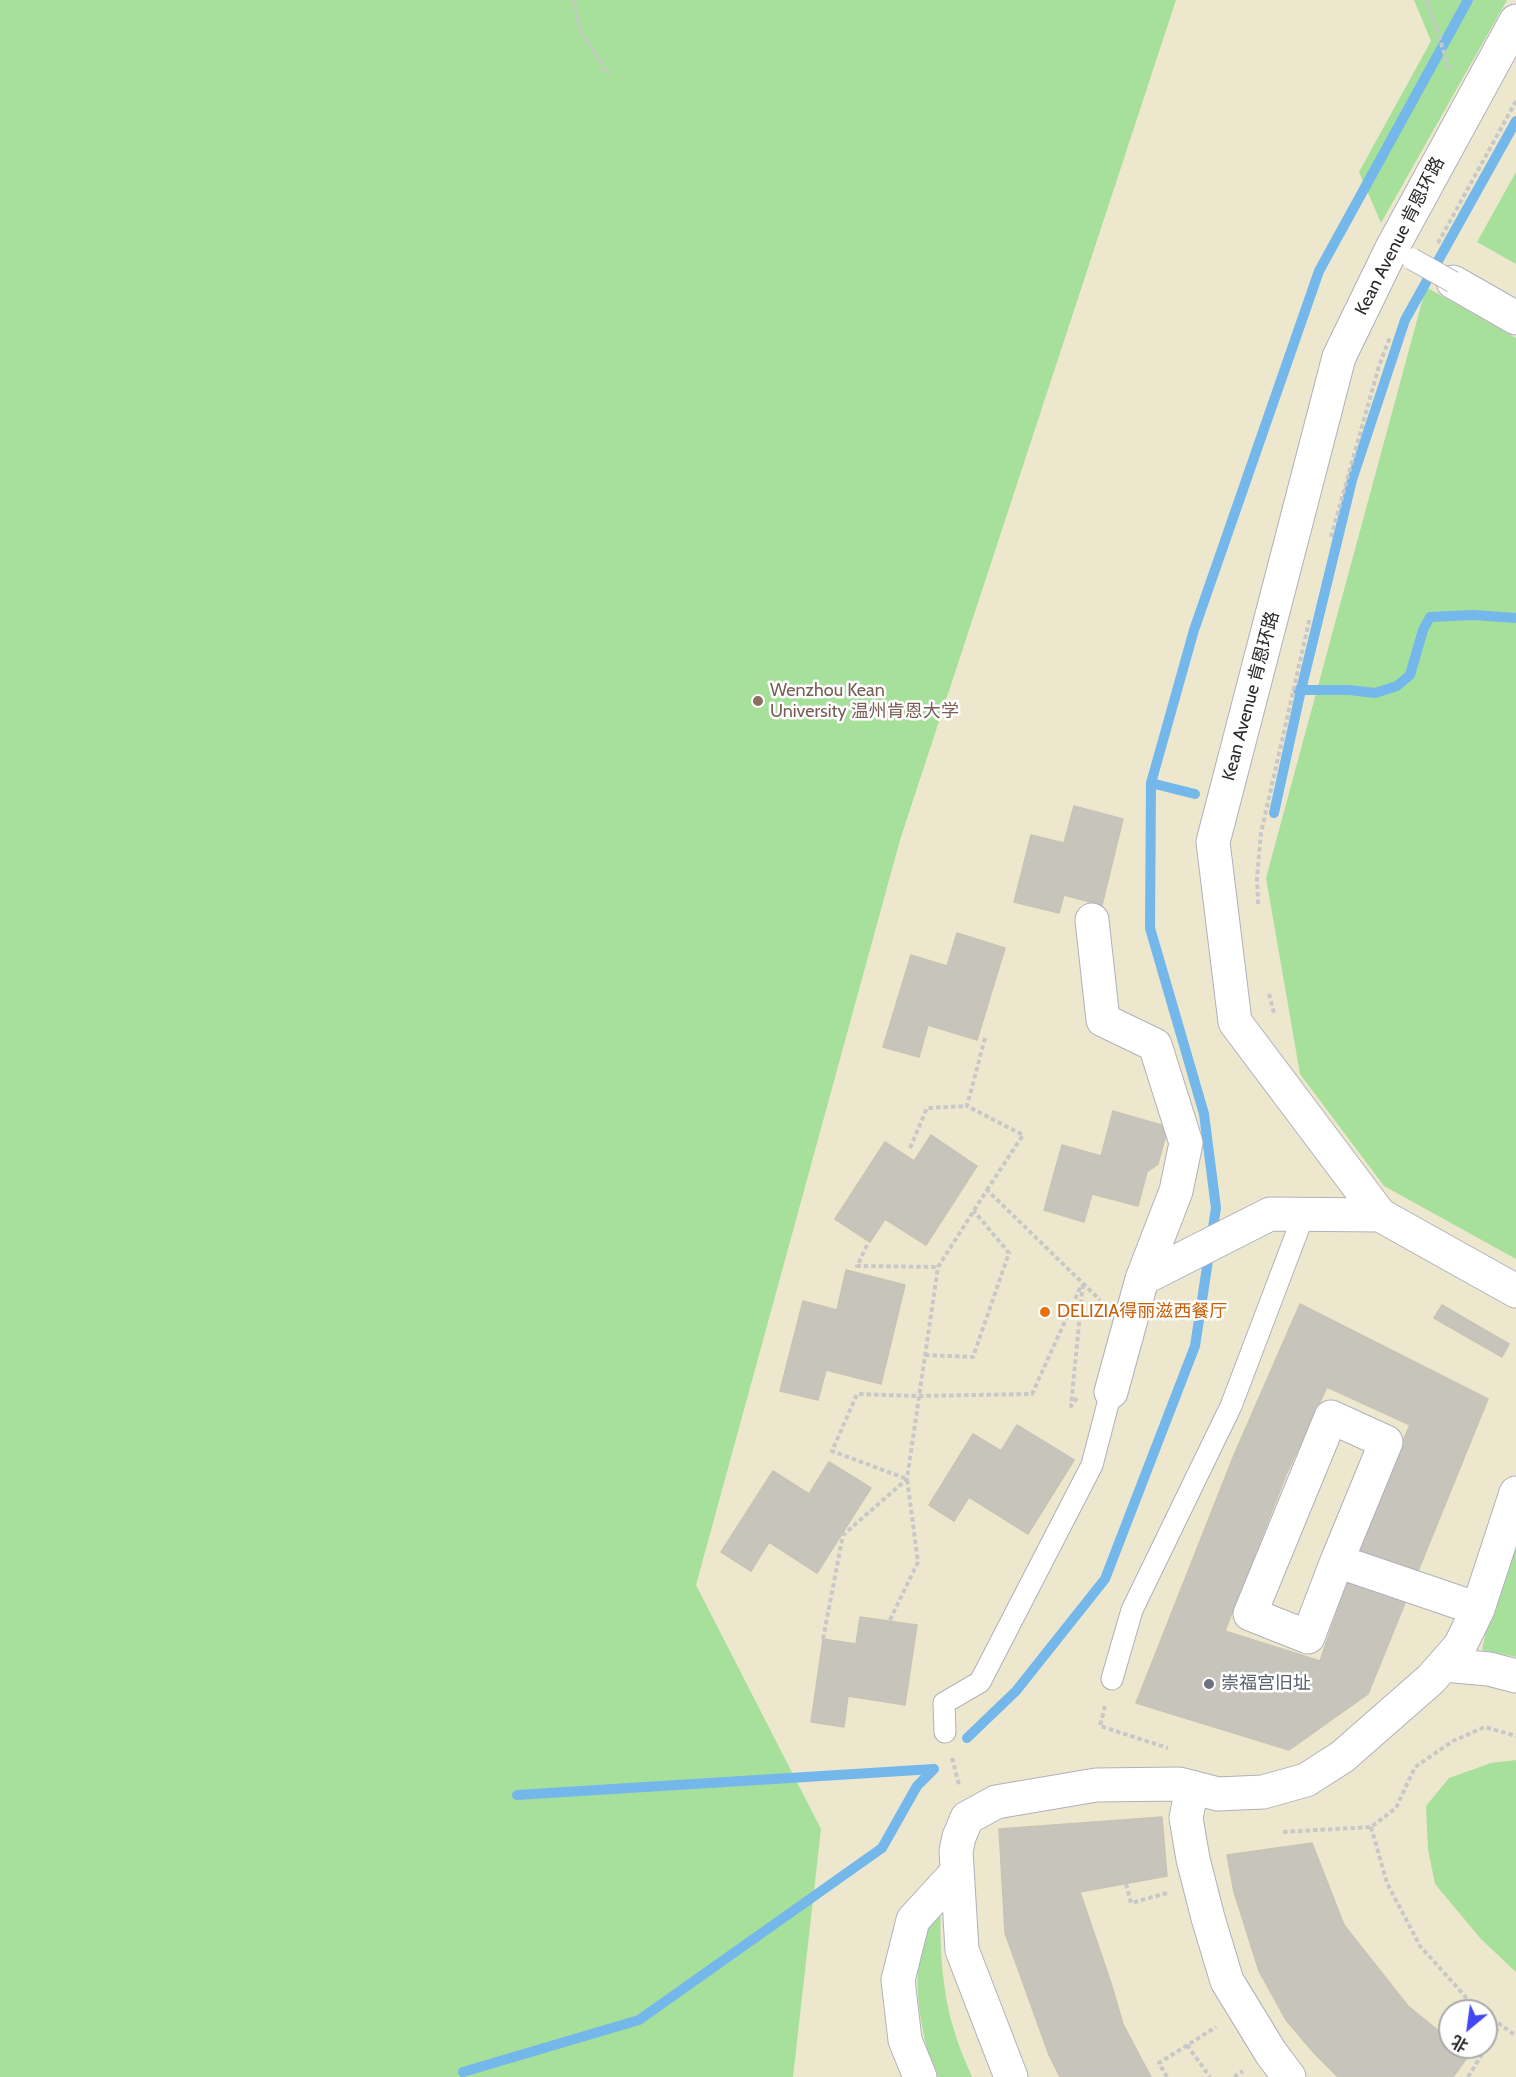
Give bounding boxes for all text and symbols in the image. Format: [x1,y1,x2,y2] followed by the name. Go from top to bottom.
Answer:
[1351,153,1449,319] street label: Kean Avenue 肯恩环路
[1218,609,1284,783] street label: Kean Avenue 肯恩环路
[770,680,959,722] place label: Wenzhou Kean University 温州肯恩大学
[751,694,765,708] marker: Wenzhou Kean University 温州肯恩大学
[1057,1301,1227,1323] place label: DELIZIA得丽滋西餐厅
[1038,1305,1052,1319] marker: DELIZIA得丽滋西餐厅
[1221,1673,1311,1695] place label: 崇福宫旧址
[1202,1677,1216,1691] marker: 崇福宫旧址
[1438,1999,1498,2059] north arrow
[1448,2031,1472,2056] text: 北

